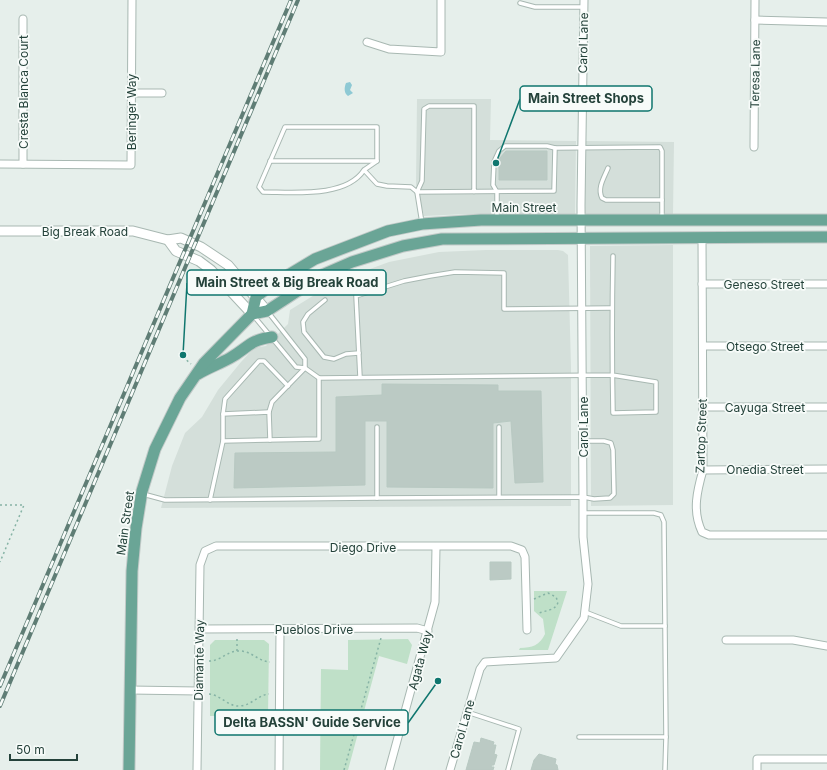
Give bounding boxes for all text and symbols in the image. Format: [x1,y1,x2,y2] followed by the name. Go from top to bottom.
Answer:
[575,12,591,74] street label: Carol Lane
[16,35,31,149] street label: Cresta Blanca Court
[747,39,763,109] street label: Teresa Lane
[124,74,139,150] street label: Beringer Way
[520,86,652,111] callout: Main Street Shops
[528,90,644,106] text: Main Street Shops
[492,200,556,215] street label: Main Street
[42,224,128,239] street label: Big Break Road
[187,270,386,295] callout: Main Street & Big Break Road
[196,274,379,290] text: Main Street & Big Break Road
[724,277,804,292] street label: Geneso Street
[726,339,804,354] street label: Otsego Street
[576,397,591,457] street label: Carol Lane
[692,398,710,474] street label: Zartop Street
[725,400,805,415] street label: Cayuga Street
[726,462,804,477] street label: Onedia Street
[113,490,137,556] street label: Main Street
[330,540,396,555] street label: Diego Drive
[191,619,207,701] street label: Diamante Way
[275,622,353,637] street label: Pueblos Drive
[405,628,435,691] street label: Agata Way
[446,698,478,760] street label: Carol Lane
[215,710,408,735] callout: Delta BASSN' Guide Service
[223,714,401,730] text: Delta BASSN' Guide Service
[10,736,77,762] scale bar
[16,742,45,757] text: 50 m

